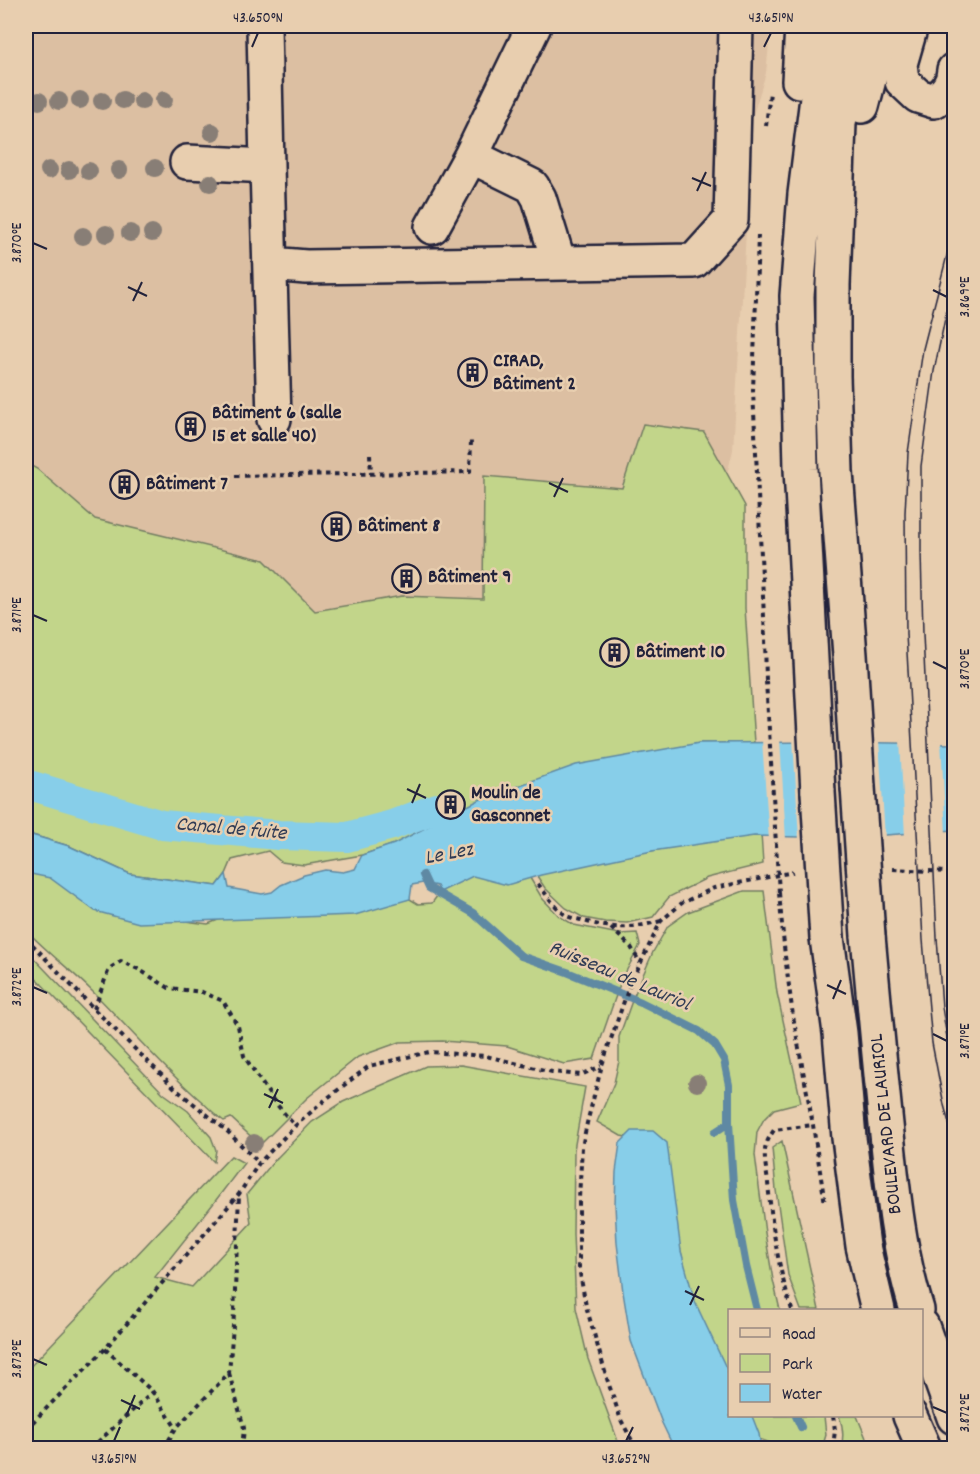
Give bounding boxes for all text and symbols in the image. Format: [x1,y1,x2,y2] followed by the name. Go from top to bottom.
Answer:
[233,8,283,30] text: 43.650°N
[748,8,794,30] text: 43.651°N
[7,222,29,263] text: 3.870°E
[955,276,977,318] text: 3.869°E
[493,348,576,399] place label: CIRAD, Bâtiment 2
[456,357,488,389] building icon: CIRAD, Bâtiment 2
[212,400,342,451] place label: Bâtiment 6 (salle 15 et salle 40)
[175,410,207,442] building icon: Bâtiment 6 (salle 15 et salle 40)
[109,469,141,501] building icon: Bâtiment 7
[146,471,228,499] place label: Bâtiment 7
[321,511,353,543] building icon: Bâtiment 8
[358,513,440,541] place label: Bâtiment 8
[391,562,423,594] building icon: Bâtiment 9
[428,564,511,592] place label: Bâtiment 9
[7,597,29,633] text: 3.871°E
[599,637,631,669] building icon: Bâtiment 10
[636,639,726,667] place label: Bâtiment 10
[955,648,977,689] text: 3.870°E
[471,780,551,831] place label: Moulin de Gasconnet
[434,789,466,821] building icon: Moulin de Gasconnet
[175,810,289,850] water label: Canal de fuite
[422,835,477,874] water label: Le Lez
[544,934,696,1021] water label: Ruisseau de Lauriol
[7,967,29,1007] text: 3.872°E
[955,1023,977,1059] text: 3.871°E
[864,1032,910,1216] street label: BOULEVARD DE LAURIOL
[728,1309,923,1417] legend
[782,1323,816,1348] text: Road
[7,1339,29,1379] text: 3.873°E
[782,1353,813,1378] text: Park
[782,1383,822,1408] text: Water
[955,1393,977,1433] text: 3.872°E
[91,1449,137,1471] text: 43.651°N
[602,1449,650,1471] text: 43.652°N

